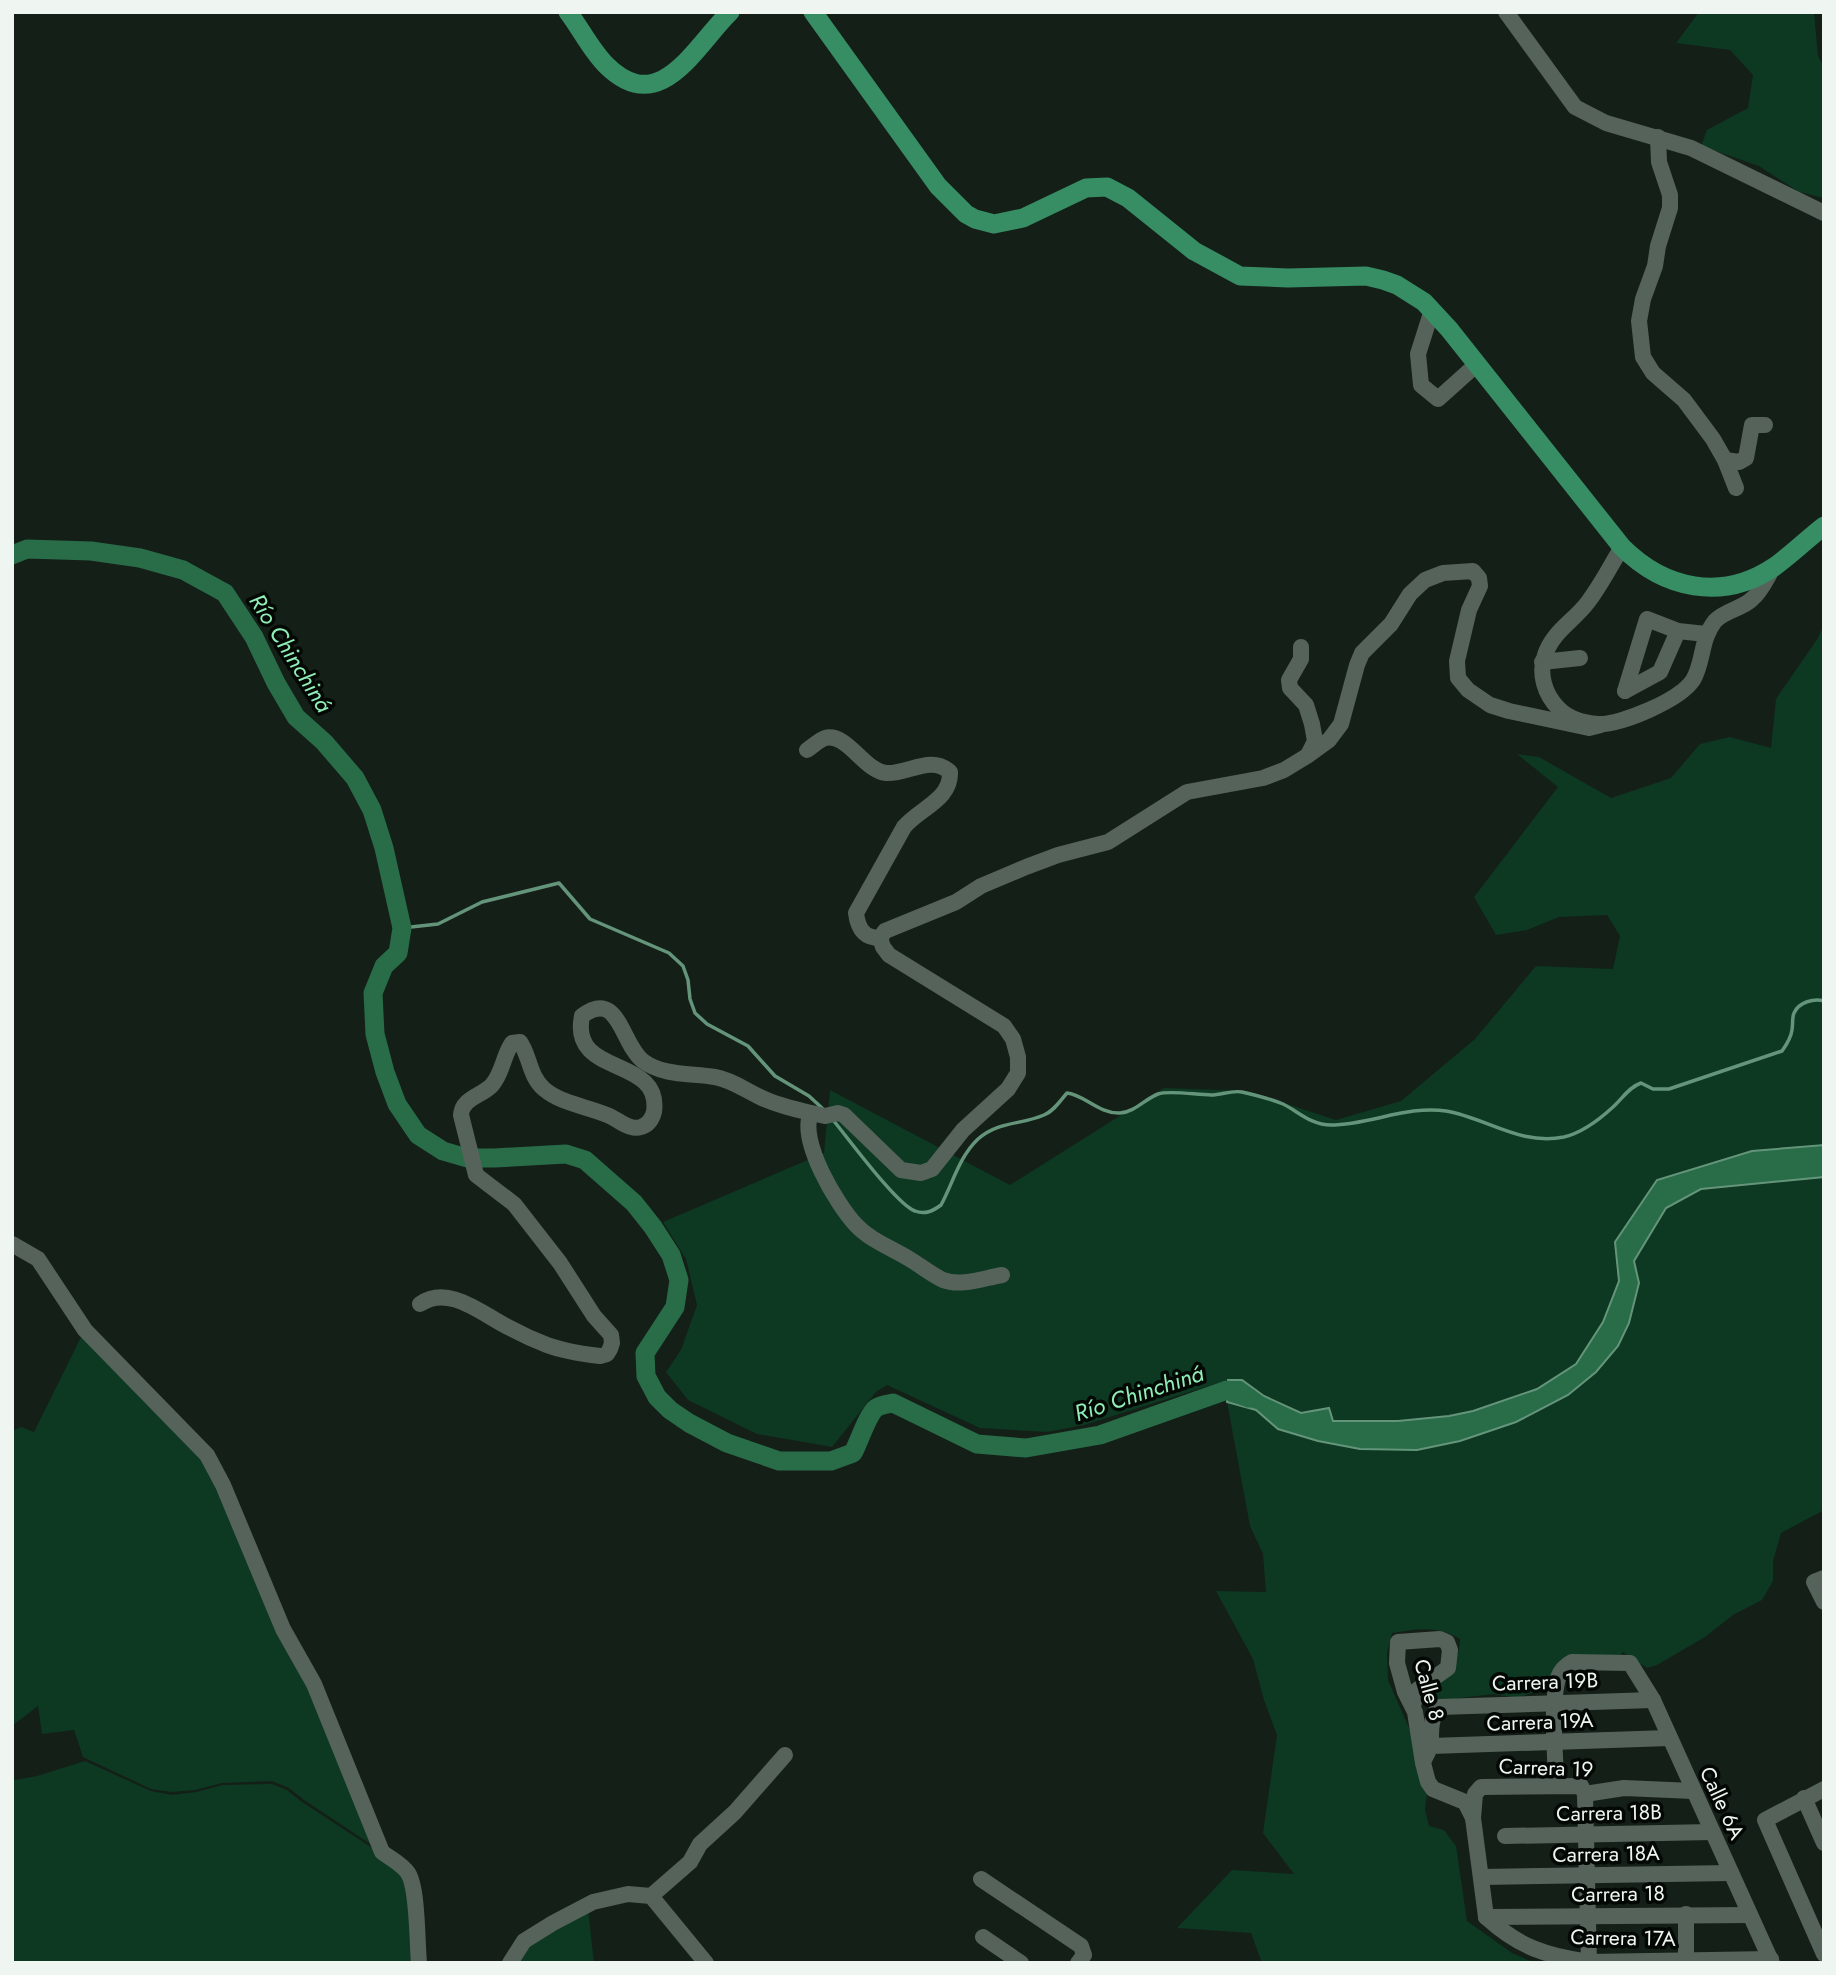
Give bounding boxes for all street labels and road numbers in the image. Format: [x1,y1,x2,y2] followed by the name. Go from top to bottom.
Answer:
[1406,1656,1452,1724] street label: Calle 8
[1491,1665,1599,1699] street label: Carrera 19B
[1486,1705,1594,1739] street label: Carrera 19A
[1498,1751,1594,1785] street label: Carrera 19
[1692,1762,1752,1844] street label: Calle 6A
[1556,1797,1662,1829] street label: Carrera 18B
[1552,1838,1660,1870] street label: Carrera 18A
[1571,1878,1665,1910] street label: Carrera 18
[1570,1922,1676,1954] street label: Carrera 17A

